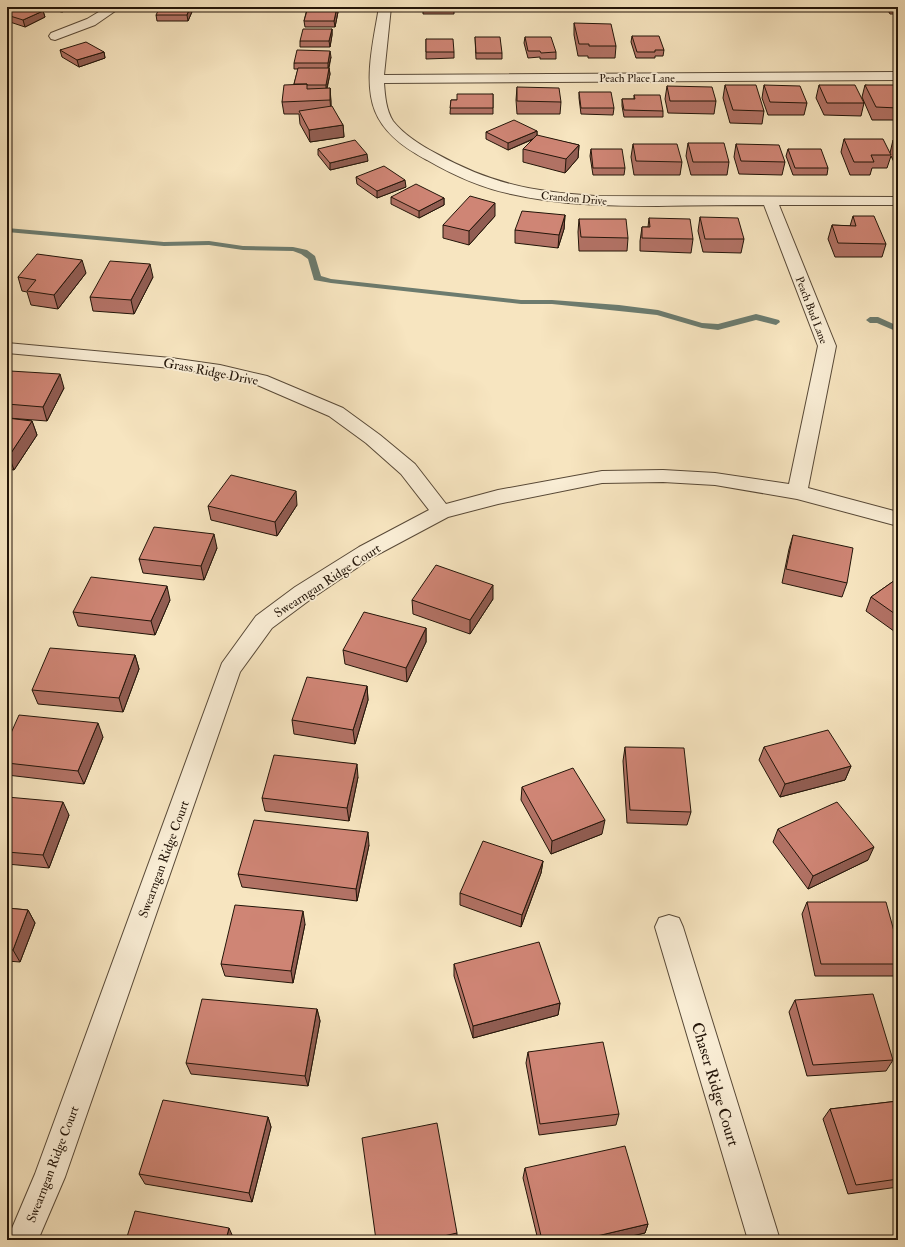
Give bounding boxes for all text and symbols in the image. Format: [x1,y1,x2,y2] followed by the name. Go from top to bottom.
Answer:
[599,72,675,85] street label: Peach Place Lane
[540,189,608,208] street label: Crandon Drive
[793,275,830,346] street label: Peach Bud Lane
[162,355,260,389] street label: Grass Ridge Drive
[271,540,384,621] street label: Swearngan Ridge Court
[135,798,193,920] street label: Swearngan Ridge Court
[687,1020,743,1149] street label: Chaser Ridge Court
[23,1104,83,1225] street label: Swearngan Ridge Court

